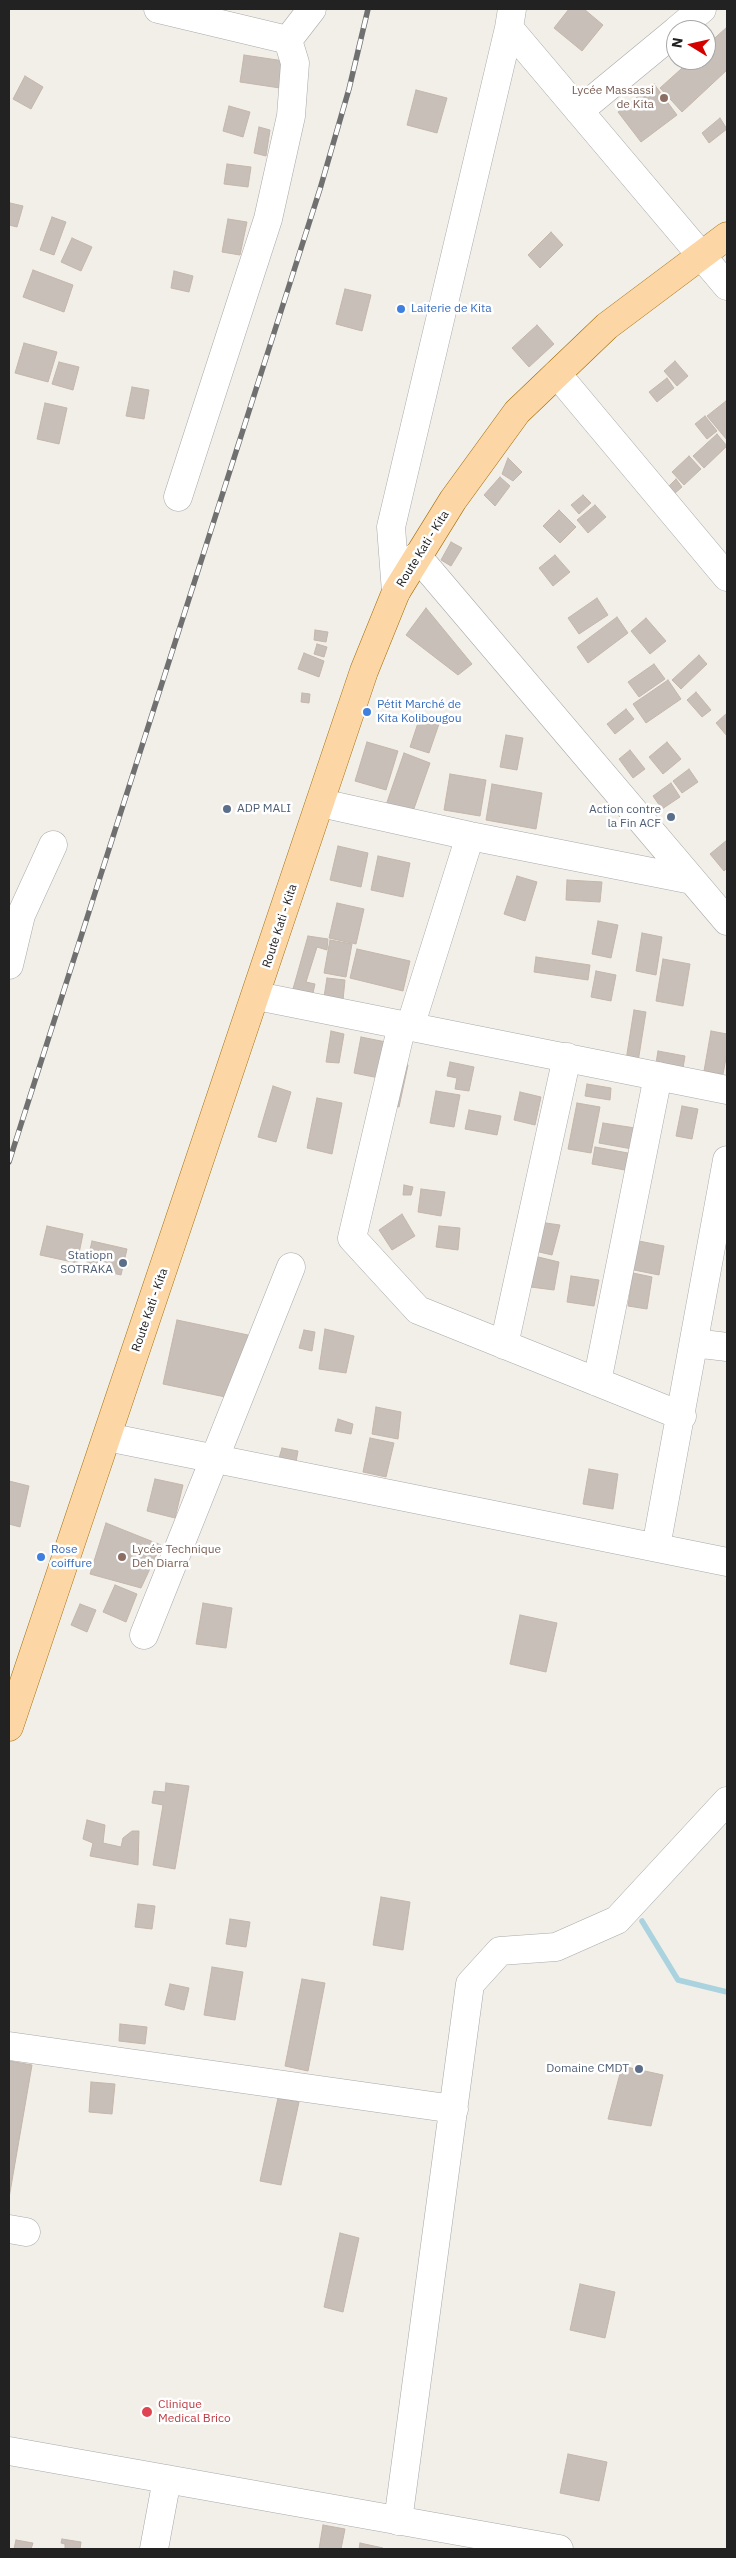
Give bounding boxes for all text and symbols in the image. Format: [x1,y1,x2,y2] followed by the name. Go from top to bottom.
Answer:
[666,20,716,70] north arrow
[667,36,687,49] text: N
[572,84,654,112] place label: Lycée Massassi de Kita
[658,92,670,104] marker: Lycée Massassi de Kita
[411,302,492,316] place label: Laiterie de Kita
[395,303,407,315] marker: Laiterie de Kita
[394,508,452,590] street label: Route Kati - Kita
[377,698,462,726] place label: Pétit Marché de Kita Kolibougou
[361,706,373,718] marker: Pétit Marché de Kita Kolibougou
[237,802,291,816] place label: ADP MALI
[221,803,233,815] marker: ADP MALI
[589,803,661,831] place label: Action contre la Fin ACF
[665,811,677,823] marker: Action contre la Fin ACF
[260,882,300,970] street label: Route Kati - Kita
[60,1249,113,1277] place label: Statiopn SOTRAKA
[117,1257,129,1269] marker: Statiopn SOTRAKA
[129,1266,171,1354] street label: Route Kati - Kita
[51,1543,92,1571] place label: Rose coiffure
[132,1543,221,1571] place label: Lycée Technique Deh Diarra
[35,1551,47,1563] marker: Rose coiffure
[116,1551,128,1563] marker: Lycée Technique Deh Diarra
[546,2062,629,2076] place label: Domaine CMDT
[633,2063,645,2075] marker: Domaine CMDT
[158,2398,231,2426] place label: Clinique Medical Brico
[140,2405,154,2419] marker: Clinique Medical Brico

